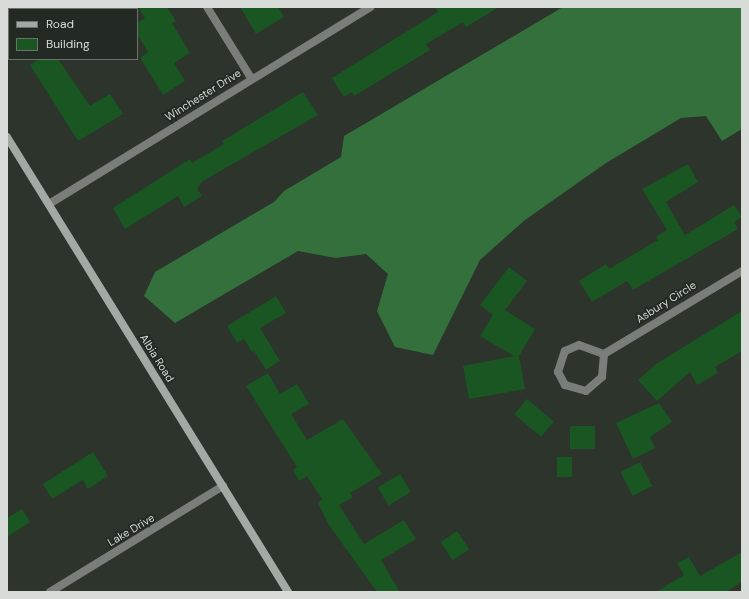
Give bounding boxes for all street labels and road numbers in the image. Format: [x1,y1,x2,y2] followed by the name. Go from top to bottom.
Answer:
[163,66,243,124] street label: Winchester Drive
[633,278,699,326] street label: Asbury Circle
[137,332,177,384] street label: Albia Road
[105,511,157,549] street label: Lake Drive

